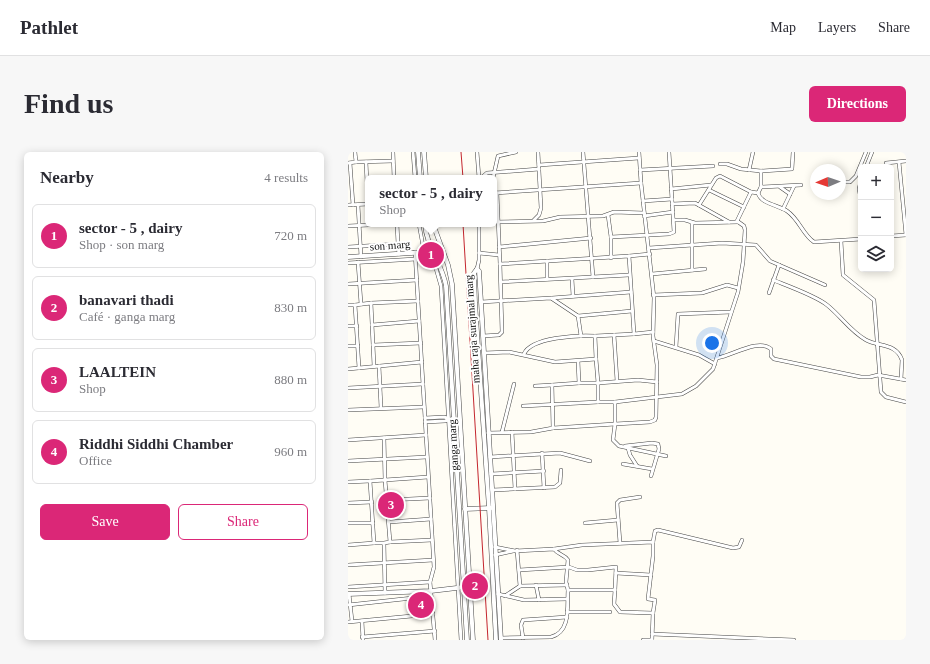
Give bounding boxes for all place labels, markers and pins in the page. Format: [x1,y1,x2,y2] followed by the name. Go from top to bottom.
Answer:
[418,240,444,270] pin: 1
[378,490,404,520] pin: 3
[462,571,488,601] pin: 2
[408,590,434,620] pin: 4

